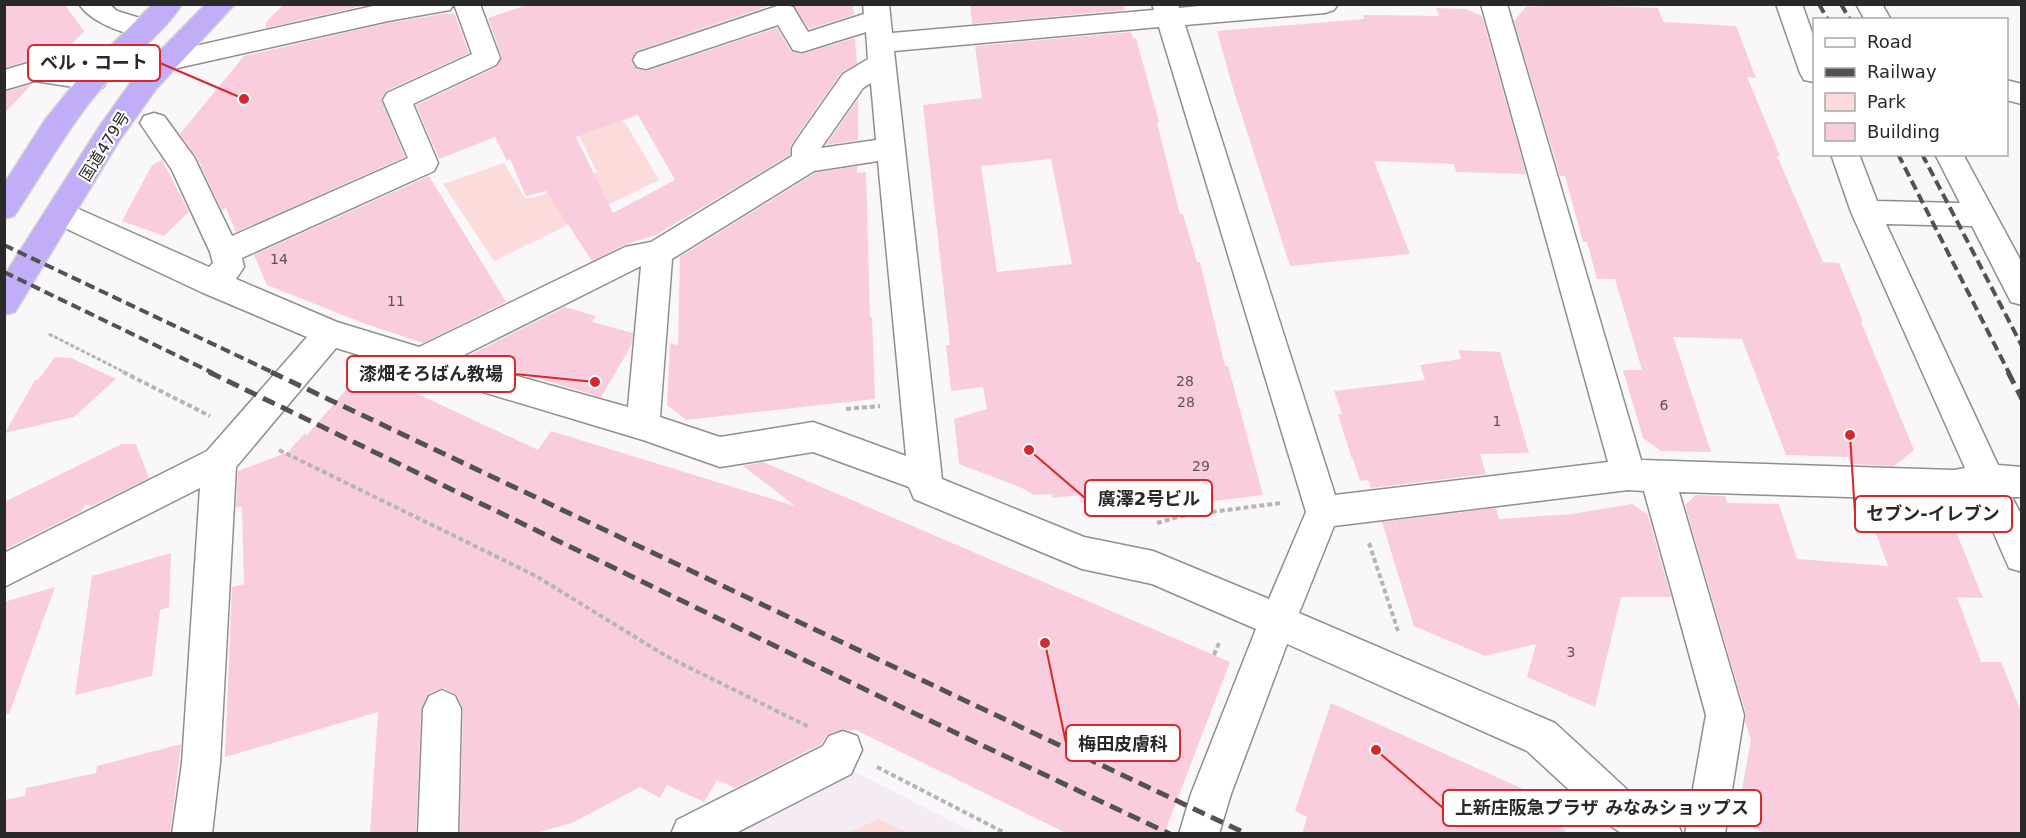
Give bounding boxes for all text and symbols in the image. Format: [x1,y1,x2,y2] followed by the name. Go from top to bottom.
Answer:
[1813,18,2008,156] legend
[1867,31,1912,52] text: Road
[28,45,160,81] callout: ベル・コート
[40,52,148,73] text: ベル・コート
[1867,61,1937,82] text: Railway
[1867,91,1906,112] text: Park
[76,108,133,185] street label: 国道479号
[1867,121,1940,142] text: Building
[270,251,288,267] house number: 14
[387,293,405,309] house number: 11
[347,356,515,392] callout: 漆畑そろばん教場
[359,363,503,384] text: 漆畑そろばん教場
[1176,373,1194,389] house number: 28
[1177,394,1195,410] house number: 28
[1660,397,1669,413] house number: 6
[1493,413,1501,429] house number: 1
[1192,458,1210,474] house number: 29
[1085,480,1212,516] callout: 廣澤2号ビル
[1098,488,1200,509] text: 廣澤2号ビル
[1855,496,2012,532] callout: セブン-イレブン
[1866,503,2000,524] text: セブン-イレブン
[1567,644,1575,660] house number: 3
[1066,725,1180,761] callout: 梅田皮膚科
[1078,733,1168,754] text: 梅田皮膚科
[1443,790,1761,826] callout: 上新庄阪急プラザ みなみショップス
[1455,797,1749,818] text: 上新庄阪急プラザ みなみショップス

